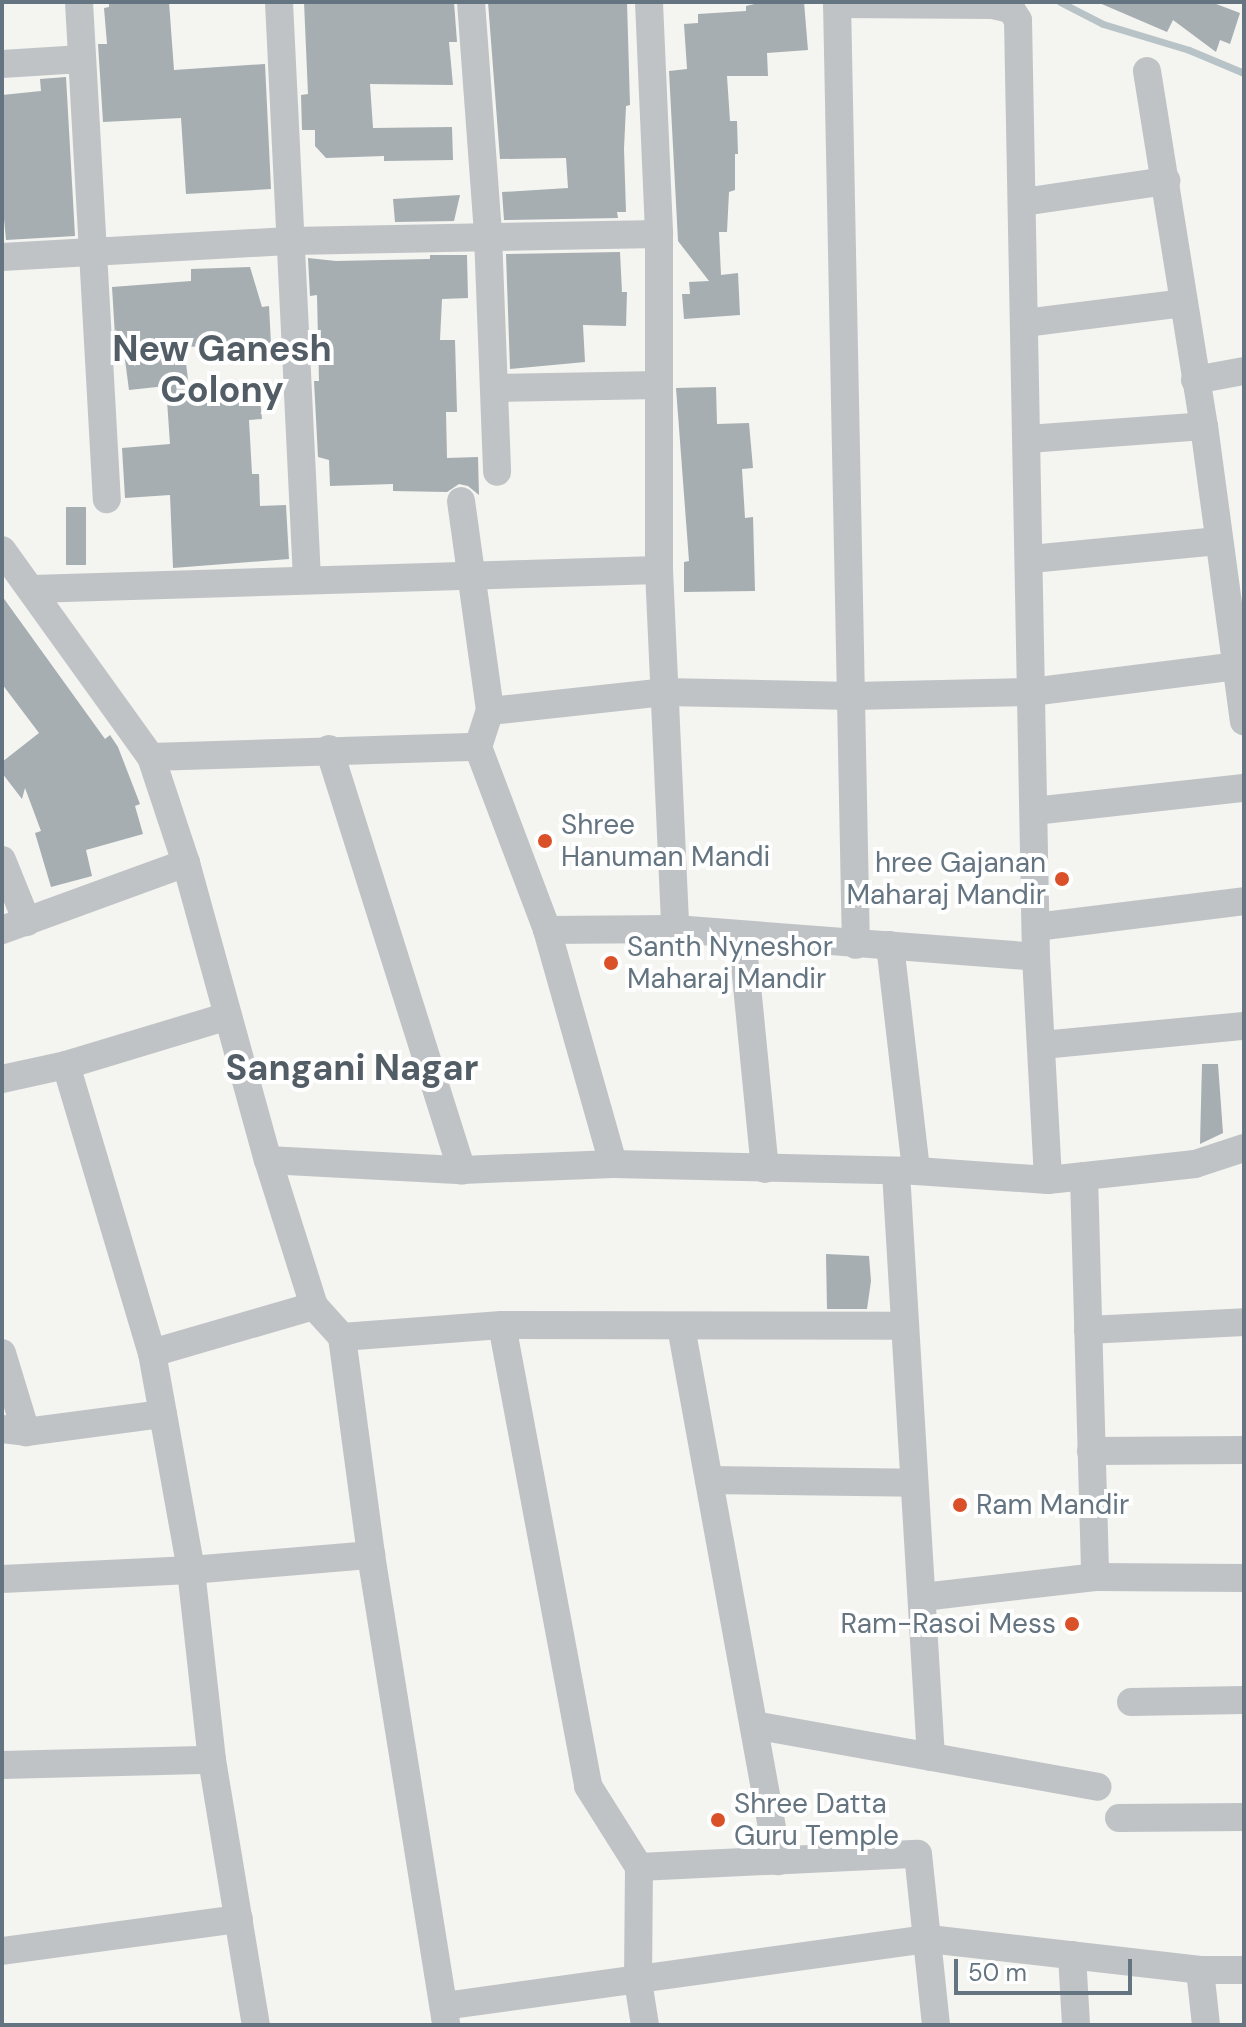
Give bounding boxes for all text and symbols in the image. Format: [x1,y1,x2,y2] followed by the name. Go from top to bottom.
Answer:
[112,326,332,411] district label: New Ganesh Colony
[561,808,770,874] place label: Shree Hanuman Mandi
[536,832,554,850] marker: Shree Hanuman Mandi
[847,846,1046,912] place label: hree Gajanan Maharaj Mandir
[1053,870,1071,888] marker: hree Gajanan Maharaj Mandir
[627,930,833,996] place label: Santh Nyneshor Maharaj Mandir
[602,954,620,972] marker: Santh Nyneshor Maharaj Mandir
[226,1046,478,1090] district label: Sangani Nagar
[976,1488,1129,1522] place label: Ram Mandir
[951,1496,969,1514] marker: Ram Mandir
[841,1607,1056,1641] place label: Ram-Rasoi Mess
[1063,1615,1081,1633] marker: Ram-Rasoi Mess
[734,1787,899,1853] place label: Shree Datta Guru Temple
[709,1811,727,1829] marker: Shree Datta Guru Temple
[958,1943,1136,1993] scale bar
[968,1957,1027,1988] text: 50 m

